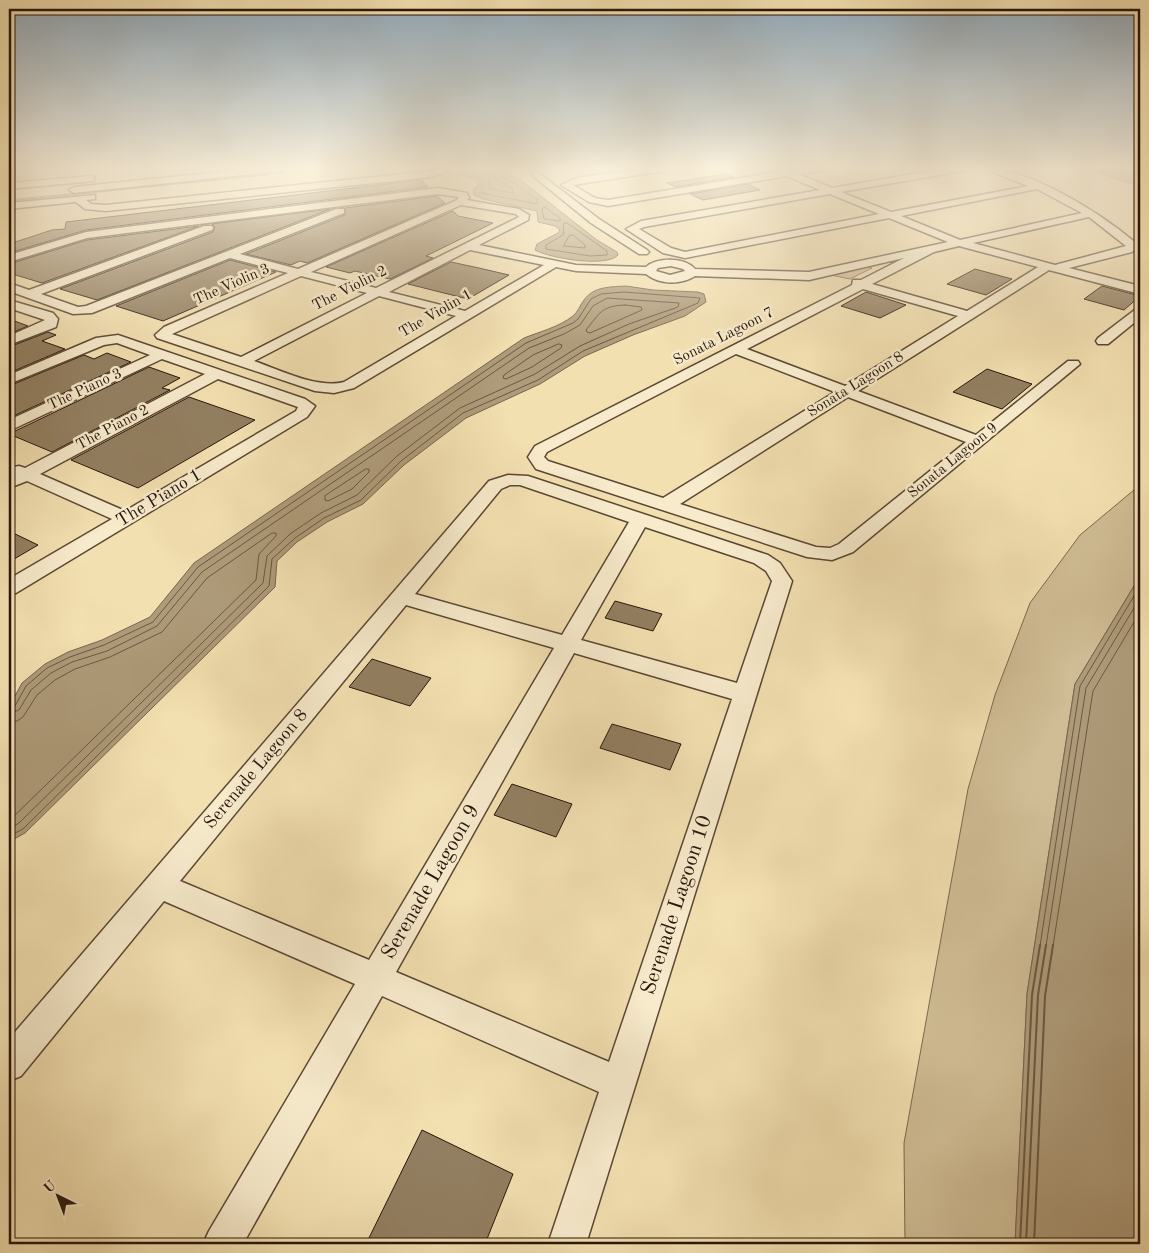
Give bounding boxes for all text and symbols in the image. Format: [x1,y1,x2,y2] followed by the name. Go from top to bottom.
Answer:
[192,262,272,308] street label: The Violin 3
[310,264,390,314] street label: The Violin 2
[397,287,475,341] street label: The Violin 1
[671,305,777,369] street label: Sonata Lagoon 7
[805,349,907,421] street label: Sonata Lagoon 8
[46,366,124,414] street label: The Piano 3
[74,403,152,453] street label: The Piano 2
[905,420,1001,502] street label: Sonata Lagoon 9
[113,466,205,530] street label: The Piano 1
[201,706,311,832] street label: Serenade Lagoon 8
[378,801,484,963] street label: Serenade Lagoon 9
[638,813,716,997] street label: Serenade Lagoon 10
[32,1170,82,1220] north arrow
[41,1178,59,1196] text: U

